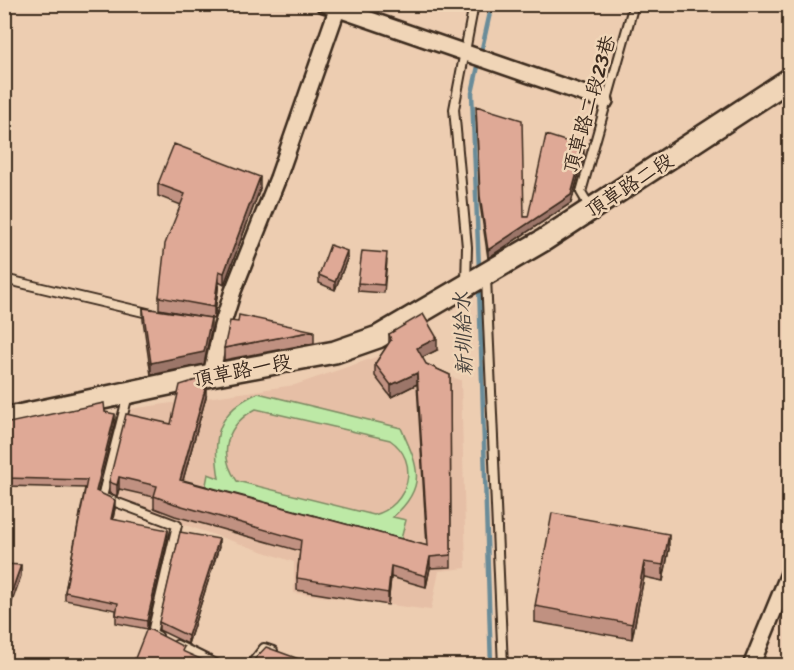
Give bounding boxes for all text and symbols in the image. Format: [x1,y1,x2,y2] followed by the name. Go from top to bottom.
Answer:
[553,30,626,177] street label: 頂草路二段23巷
[578,144,681,227] street label: 頂草路二段
[443,290,483,377] water label: 新圳給水
[190,344,295,397] street label: 頂草路一段

